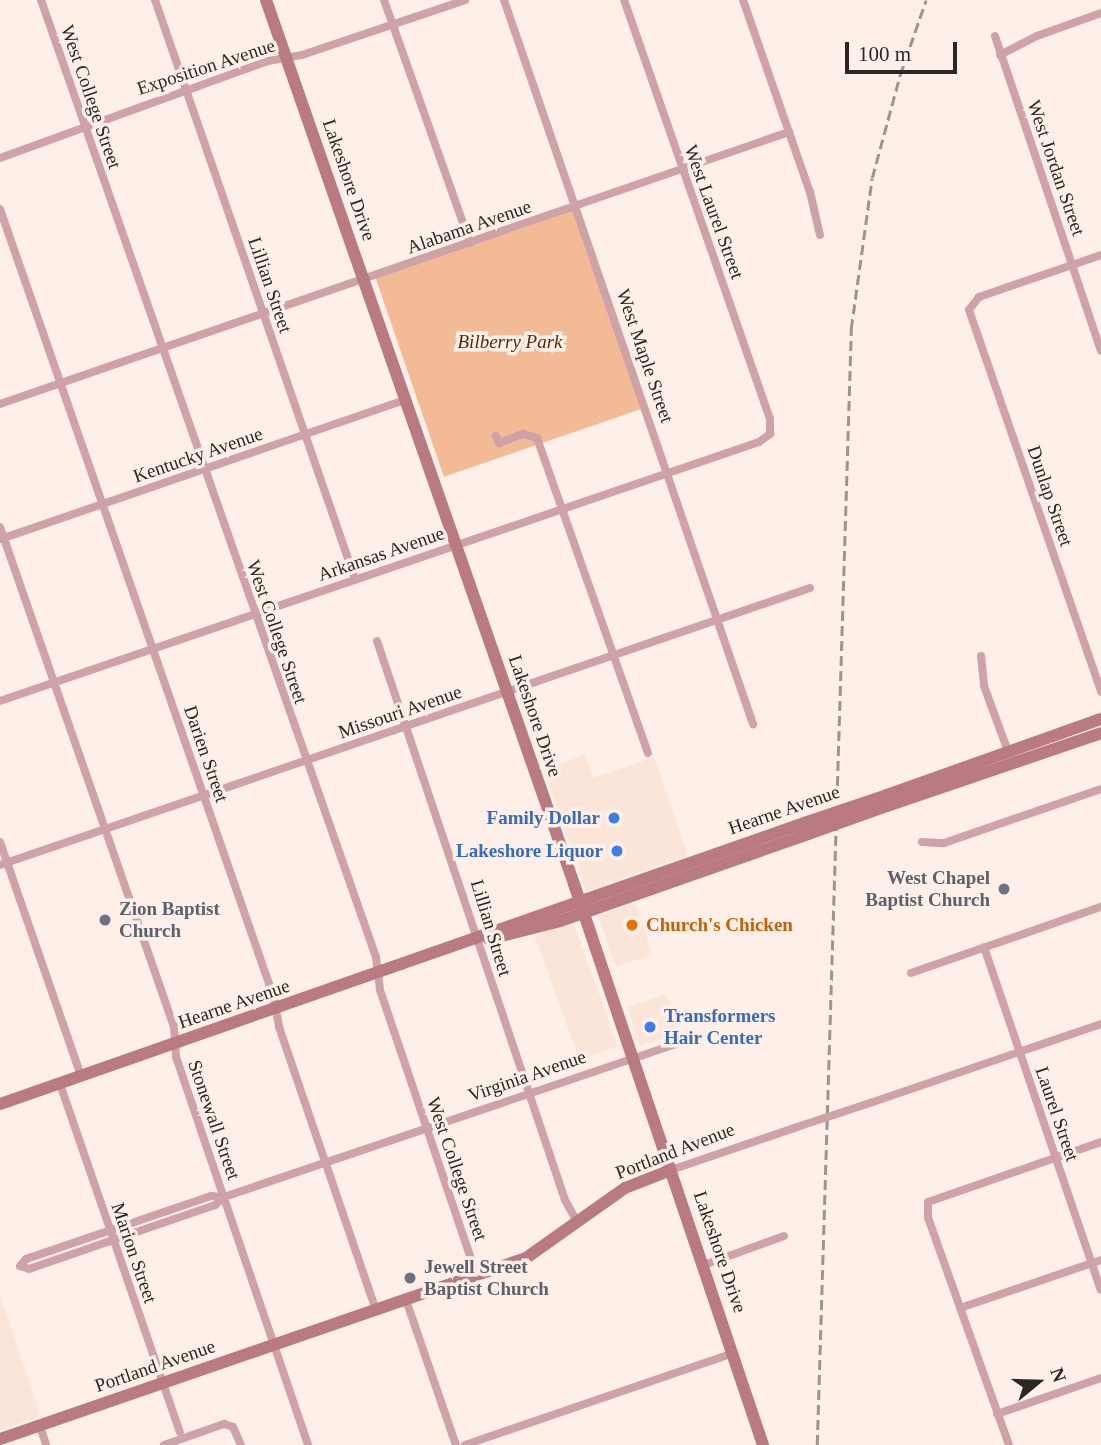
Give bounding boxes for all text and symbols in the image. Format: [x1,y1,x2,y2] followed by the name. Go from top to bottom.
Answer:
[56,22,126,172] street label: West College Street
[849,28,961,72] scale bar
[134,34,278,100] street label: Exposition Avenue
[858,42,911,66] text: 100 m
[1022,97,1090,239] street label: West Jordan Street
[318,116,380,244] street label: Lakeshore Drive
[679,142,749,282] street label: West Laurel Street
[403,195,535,259] street label: Alabama Avenue
[243,234,297,336] street label: Lillian Street
[611,286,679,426] street label: West Maple Street
[457,331,563,353] park label: Bilberry Park
[130,422,266,488] street label: Kentucky Avenue
[1022,443,1078,549] street label: Dunlap Street
[314,522,448,586] street label: Arkansas Avenue
[242,557,312,707] street label: West College Street
[504,652,566,780] street label: Lakeshore Drive
[335,680,465,744] street label: Missouri Avenue
[179,703,233,805] street label: Darien Street
[725,780,843,840] street label: Hearne Avenue
[487,807,600,829] place label: Family Dollar
[606,810,622,826] marker: Family Dollar
[456,840,603,862] place label: Lakeshore Liquor
[609,843,625,859] marker: Lakeshore Liquor
[865,867,990,911] place label: West Chapel Baptist Church
[466,877,516,979] street label: Lillian Street
[996,881,1012,897] marker: West Chapel Baptist Church
[119,898,220,942] place label: Zion Baptist Church
[97,912,113,928] marker: Zion Baptist Church
[646,914,793,936] place label: Church's Chicken
[624,917,640,933] marker: Church's Chicken
[175,974,293,1034] street label: Hearne Avenue
[664,1005,776,1049] place label: Transformers Hair Center
[642,1019,658,1035] marker: Transformers Hair Center
[465,1045,589,1107] street label: Virginia Avenue
[183,1057,245,1183] street label: Stonewall Street
[1030,1064,1084,1164] street label: Laurel Street
[422,1094,492,1244] street label: West College Street
[612,1118,738,1184] street label: Portland Avenue
[689,1188,751,1316] street label: Lakeshore Drive
[106,1200,162,1306] street label: Marion Street
[424,1256,549,1300] place label: Jewell Street Baptist Church
[402,1270,418,1286] marker: Jewell Street Baptist Church
[91,1335,219,1397] street label: Portland Avenue
[1003,1347,1073,1417] north arrow
[1046,1365,1070,1385] text: N

